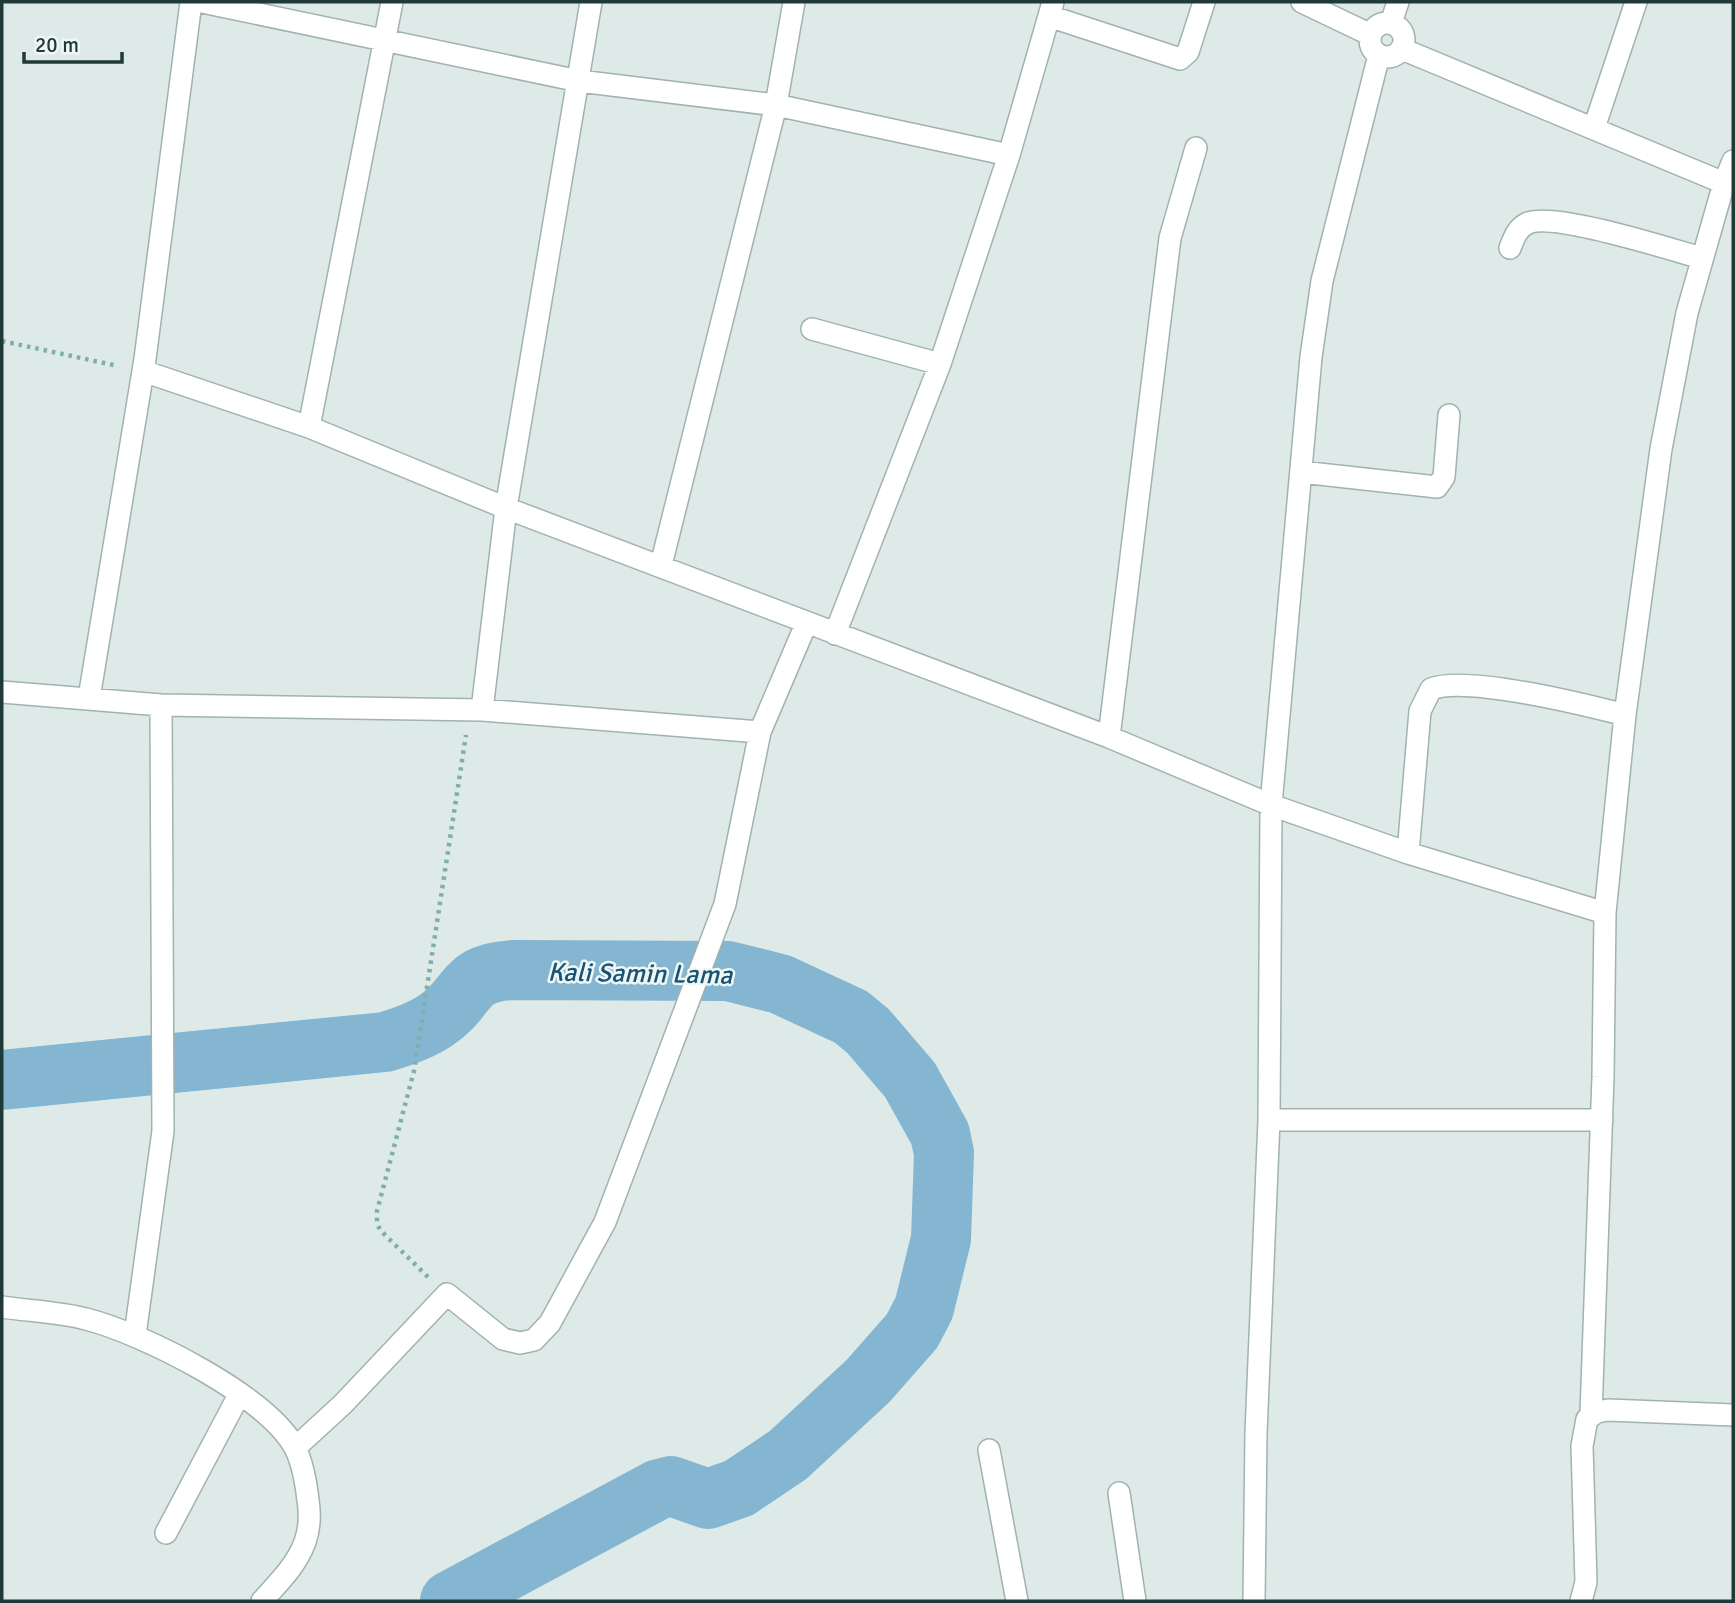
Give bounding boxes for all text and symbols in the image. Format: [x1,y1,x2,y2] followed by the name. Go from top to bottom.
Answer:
[24,21,122,65] scale bar
[35,32,79,58] text: 20 m
[547,956,733,992] water label: Kali Samin Lama

